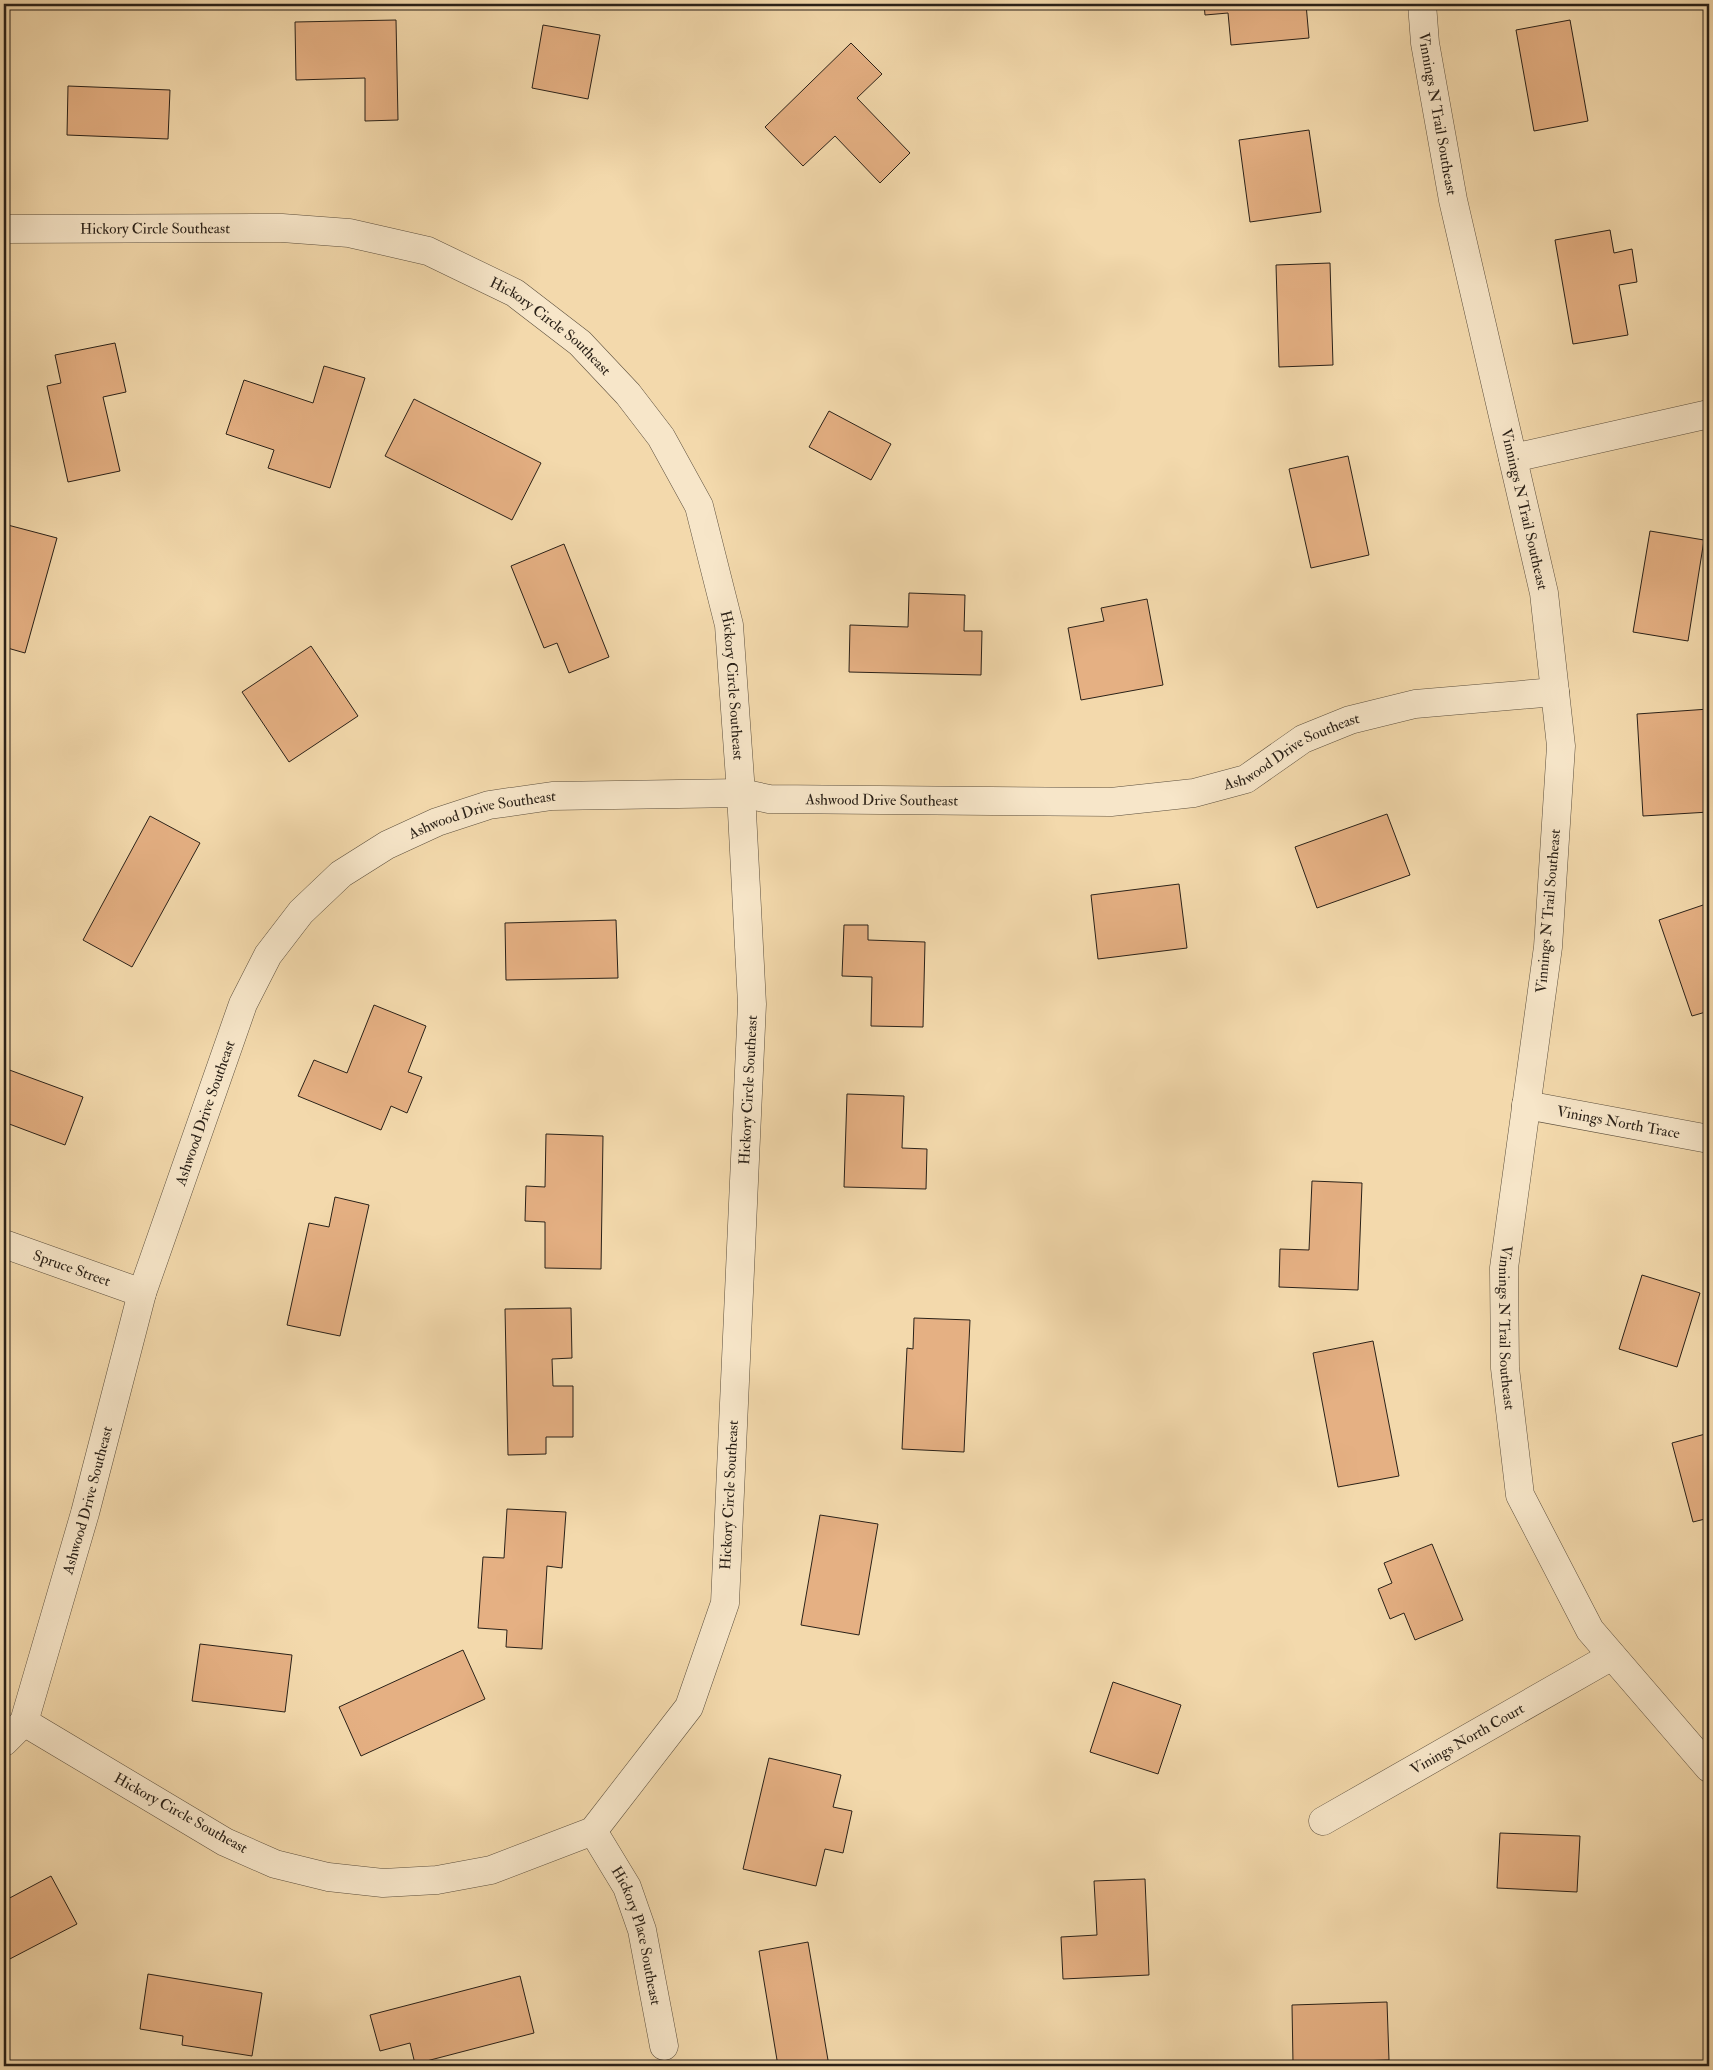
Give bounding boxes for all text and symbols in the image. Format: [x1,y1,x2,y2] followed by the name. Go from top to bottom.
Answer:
[1414,32,1461,197] street label: Vinnings N Trail Southeast
[80,219,230,239] street label: Hickory Circle Southeast
[486,273,615,380] street label: Hickory Circle Southeast
[1496,427,1552,592] street label: Vinnings N Trail Southeast
[716,609,748,761] street label: Hickory Circle Southeast
[1221,709,1362,795] street label: Ashwood Drive Southeast
[405,787,556,844] street label: Ashwood Drive Southeast
[804,790,958,811] street label: Ashwood Drive Southeast
[1532,828,1565,994] street label: Vinnings N Trail Southeast
[735,1015,762,1165] street label: Hickory Circle Southeast
[171,1038,240,1189] street label: Ashwood Drive Southeast
[1555,1102,1682,1143] street label: Vinings North Trace
[1494,1244,1519,1411] street label: Vinnings N Trail Southeast
[30,1246,113,1291] street label: Spruce Street
[716,1420,743,1570] street label: Hickory Circle Southeast
[58,1424,117,1578] street label: Ashwood Drive Southeast
[1407,1699,1528,1779] street label: Vinings North Court
[111,1769,251,1858] street label: Hickory Circle Southeast
[607,1863,665,2007] street label: Hickory Place Southeast

